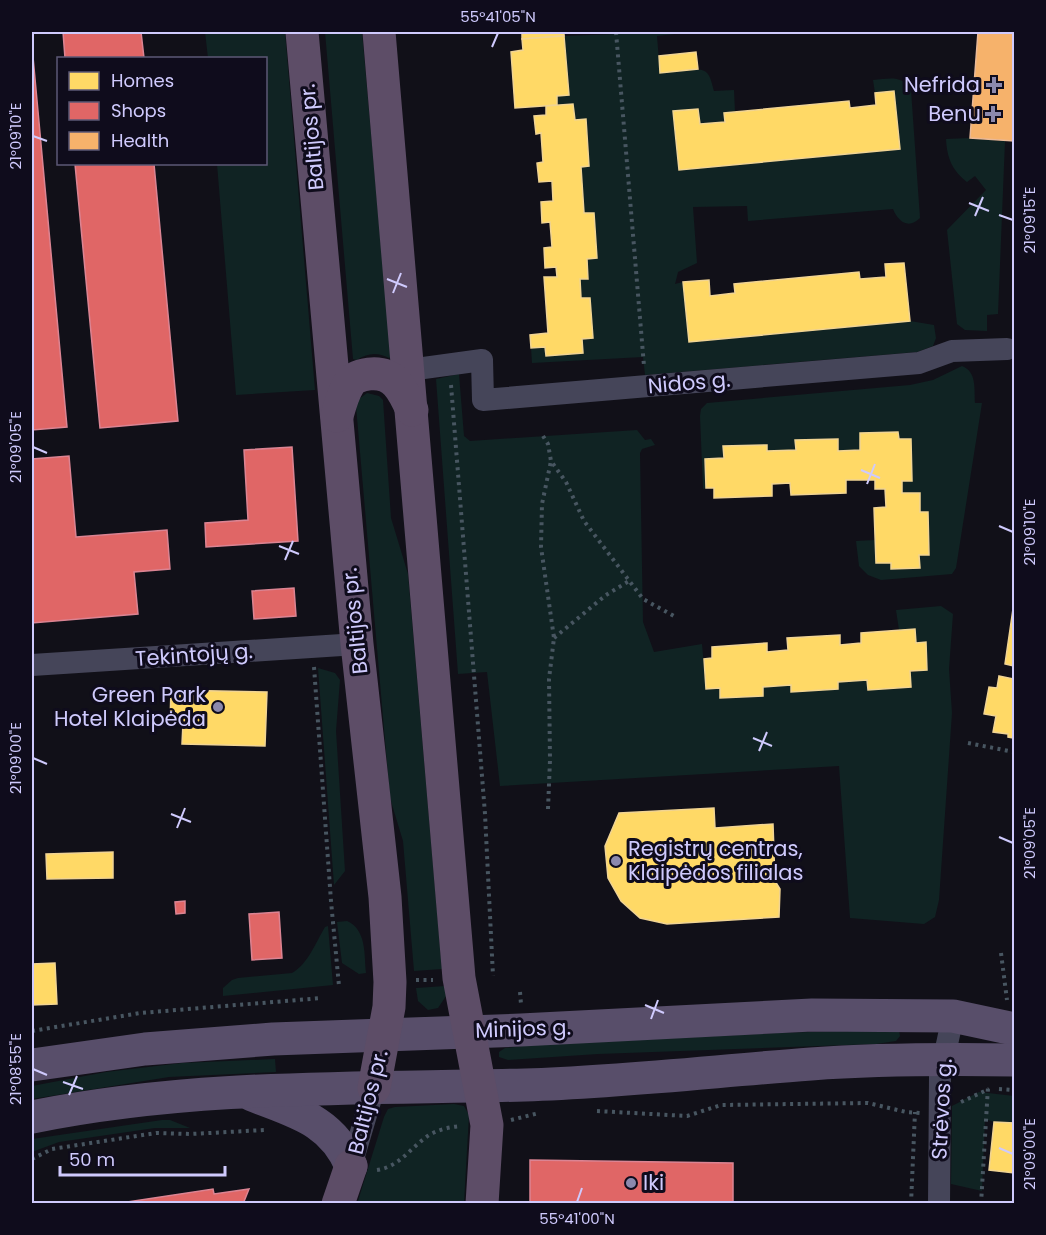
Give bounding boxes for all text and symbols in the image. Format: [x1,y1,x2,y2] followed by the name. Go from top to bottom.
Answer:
[460,6,536,27] text: 55°41'05"N
[57,57,267,165] legend
[111,68,174,93] text: Homes
[904,70,980,99] place label: Nefrida
[985,76,1003,94] marker: Nefrida
[292,83,331,191] street label: Baltijos pr.
[111,98,166,123] text: Shops
[928,99,981,128] place label: Benu
[5,102,26,170] text: 21°09'10"E
[986,107,1000,121] marker: Benu
[111,128,169,153] text: Health
[1019,186,1040,254] text: 21°09'15"E
[646,364,731,401] street label: Nidos g.
[5,411,26,483] text: 21°09'05"E
[1019,498,1040,566] text: 21°09'10"E
[335,566,375,676] street label: Baltijos pr.
[134,636,254,673] street label: Tekintojų g.
[54,680,206,733] place label: Green Park Hotel Klaipėda
[211,700,225,714] marker: Green Park Hotel Klaipėda
[5,722,26,794] text: 21°09'00"E
[1019,807,1040,879] text: 21°09'05"E
[628,834,803,887] place label: Registrų centras, Klaipėdos filialas
[609,854,623,868] marker: Registrų centras, Klaipėdos filialas
[475,1012,571,1045] street label: Minijos g.
[5,1033,26,1105] text: 21°08'55"E
[341,1047,394,1157] street label: Baltijos pr.
[924,1058,959,1160] street label: Strėvos g.
[1019,1118,1040,1190] text: 21°09'00"E
[60,1139,225,1177] scale bar
[69,1147,115,1172] text: 50 m
[643,1168,664,1197] place label: Iki
[624,1176,638,1190] marker: Iki
[539,1208,615,1229] text: 55°41'00"N

